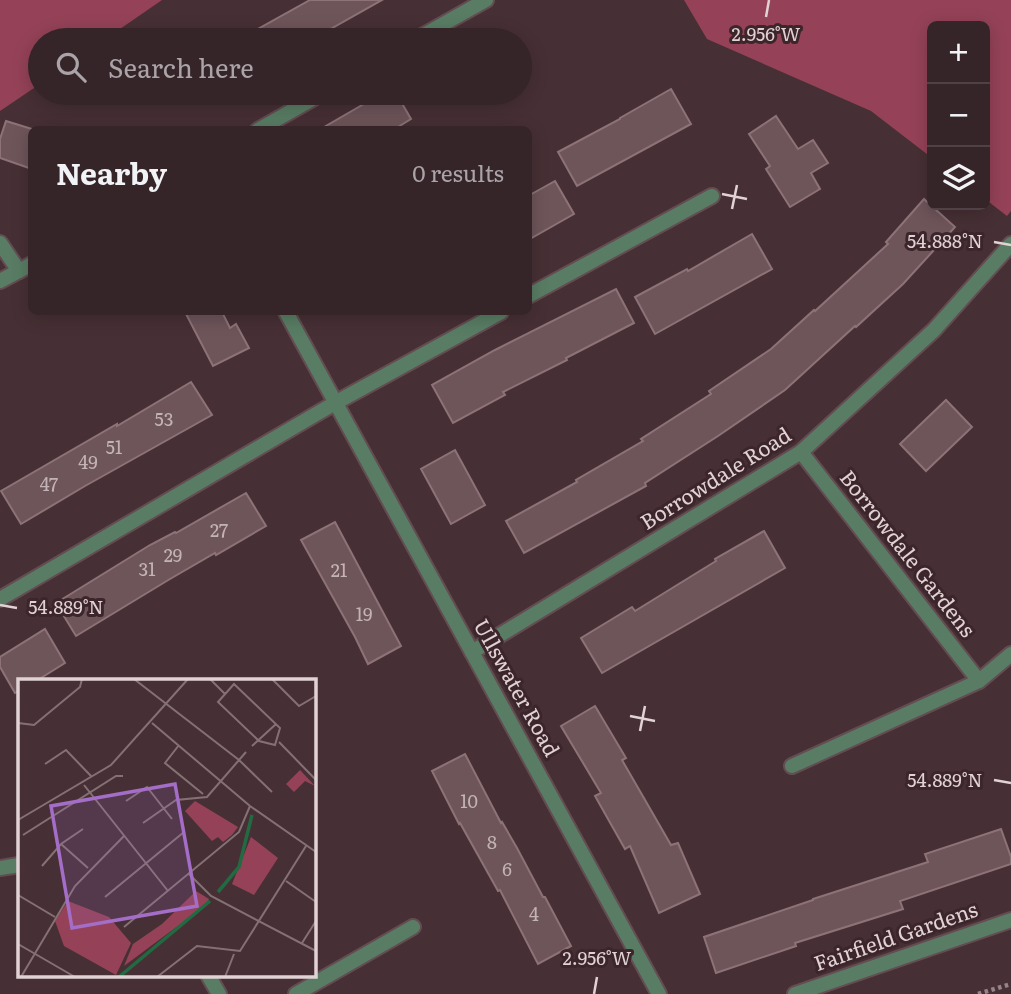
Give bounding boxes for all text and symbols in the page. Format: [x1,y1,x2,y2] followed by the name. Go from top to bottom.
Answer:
[732,20,801,47] text: 2.956°W
[927,21,990,210] map controls
[927,21,990,84] button: +
[28,28,532,105] search box
[108,47,254,86] text: Search here
[52,48,90,86] icon: search
[927,84,990,147] button: −
[927,147,990,210] button: layers
[56,150,167,194] text: Nearby
[412,155,504,189] text: 0 results
[907,227,983,254] text: 54.888°N
[155,405,173,432] house number: 53
[633,418,796,536] street label: Borrowdale Road
[106,433,122,460] house number: 51
[78,448,98,475] house number: 49
[834,462,984,643] street label: Borrowdale Gardens
[40,470,58,497] house number: 47
[210,516,228,543] house number: 27
[164,541,182,568] house number: 29
[138,555,156,582] house number: 31
[331,556,347,583] house number: 21
[28,593,104,620] text: 54.889°N
[356,600,372,627] house number: 19
[467,612,569,761] street label: Ullswater Road
[18,679,315,976] inset map
[907,766,983,793] text: 54.889°N
[460,787,478,814] house number: 10
[487,828,497,855] house number: 8
[502,855,512,882] house number: 6
[809,892,981,977] street label: Fairfield Gardens
[529,900,539,927] house number: 4
[563,944,632,971] text: 2.956°W

